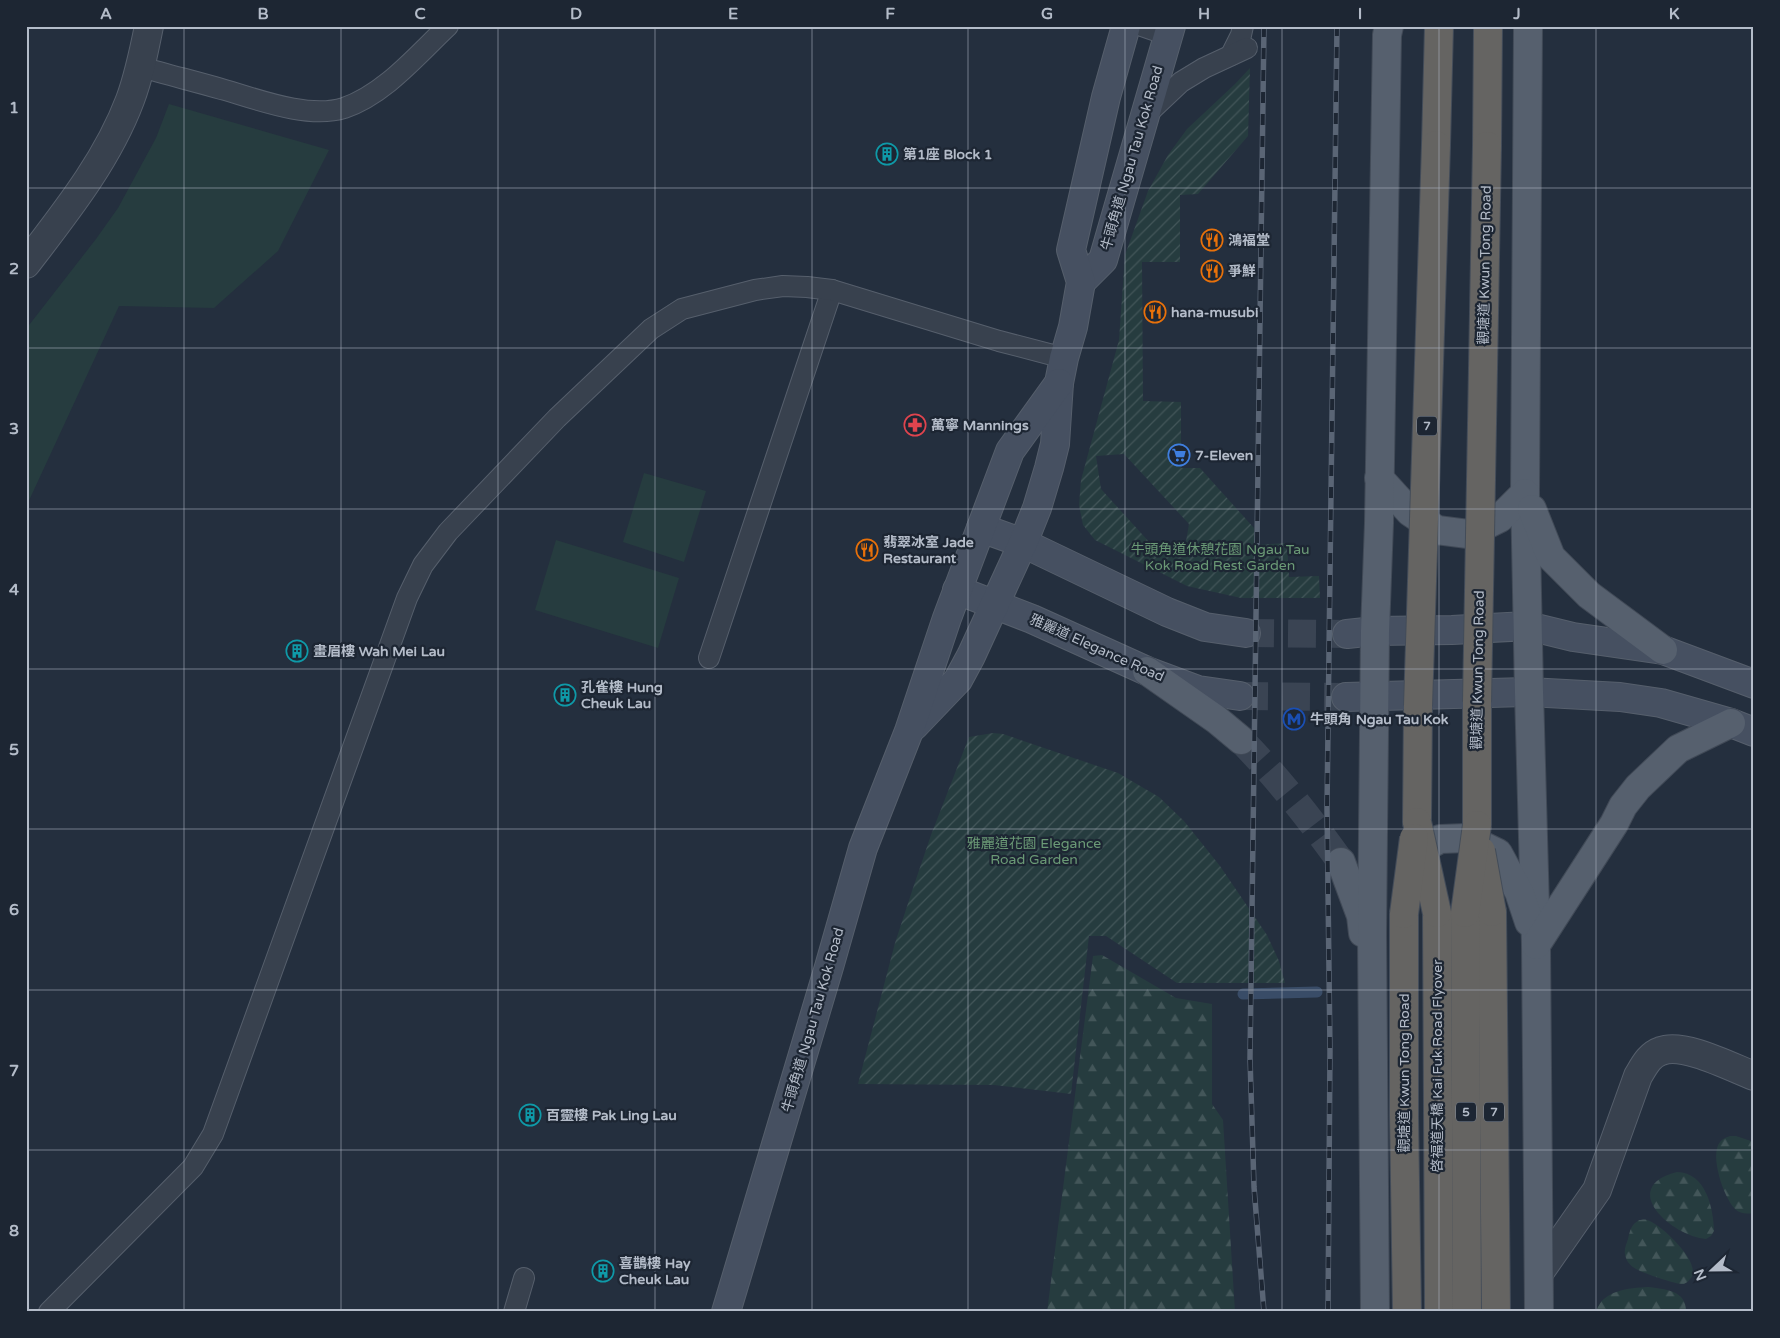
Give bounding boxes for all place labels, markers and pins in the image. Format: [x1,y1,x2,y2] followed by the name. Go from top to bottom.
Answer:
[875,142,899,166] building icon: 第1座 Block 1
[903,146,993,163] place label: 第1座 Block 1
[1200,228,1224,252] restaurant icon: 鴻福堂
[1228,232,1270,249] place label: 鴻福堂
[1200,259,1224,283] restaurant icon: 爭鮮
[1228,263,1256,280] place label: 爭鮮
[1143,300,1167,324] restaurant icon: hana-musubi
[1171,304,1258,321] place label: hana-musubi
[903,413,927,437] pharmacy icon: 萬寧 Mannings
[931,417,1029,434] place label: 萬寧 Mannings
[1167,443,1191,467] supermarket icon: 7-Eleven
[1195,447,1253,464] place label: 7-Eleven
[883,534,974,567] place label: 翡翠冰室 Jade Restaurant
[855,538,879,562] restaurant icon: 翡翠冰室 Jade Restaurant
[285,639,309,663] building icon: 畫眉樓 Wah Mei Lau
[313,643,445,660] place label: 畫眉樓 Wah Mei Lau
[581,679,663,712] place label: 孔雀樓 Hung Cheuk Lau
[553,683,577,707] building icon: 孔雀樓 Hung Cheuk Lau
[1282,707,1306,731] metro station icon: 牛頭角 Ngau Tau Kok
[1310,711,1449,728] place label: 牛頭角 Ngau Tau Kok
[518,1103,542,1127] building icon: 百靈樓 Pak Ling Lau
[546,1107,677,1124] place label: 百靈樓 Pak Ling Lau
[619,1255,691,1288] place label: 喜鵲樓 Hay Cheuk Lau
[591,1259,615,1283] building icon: 喜鵲樓 Hay Cheuk Lau

